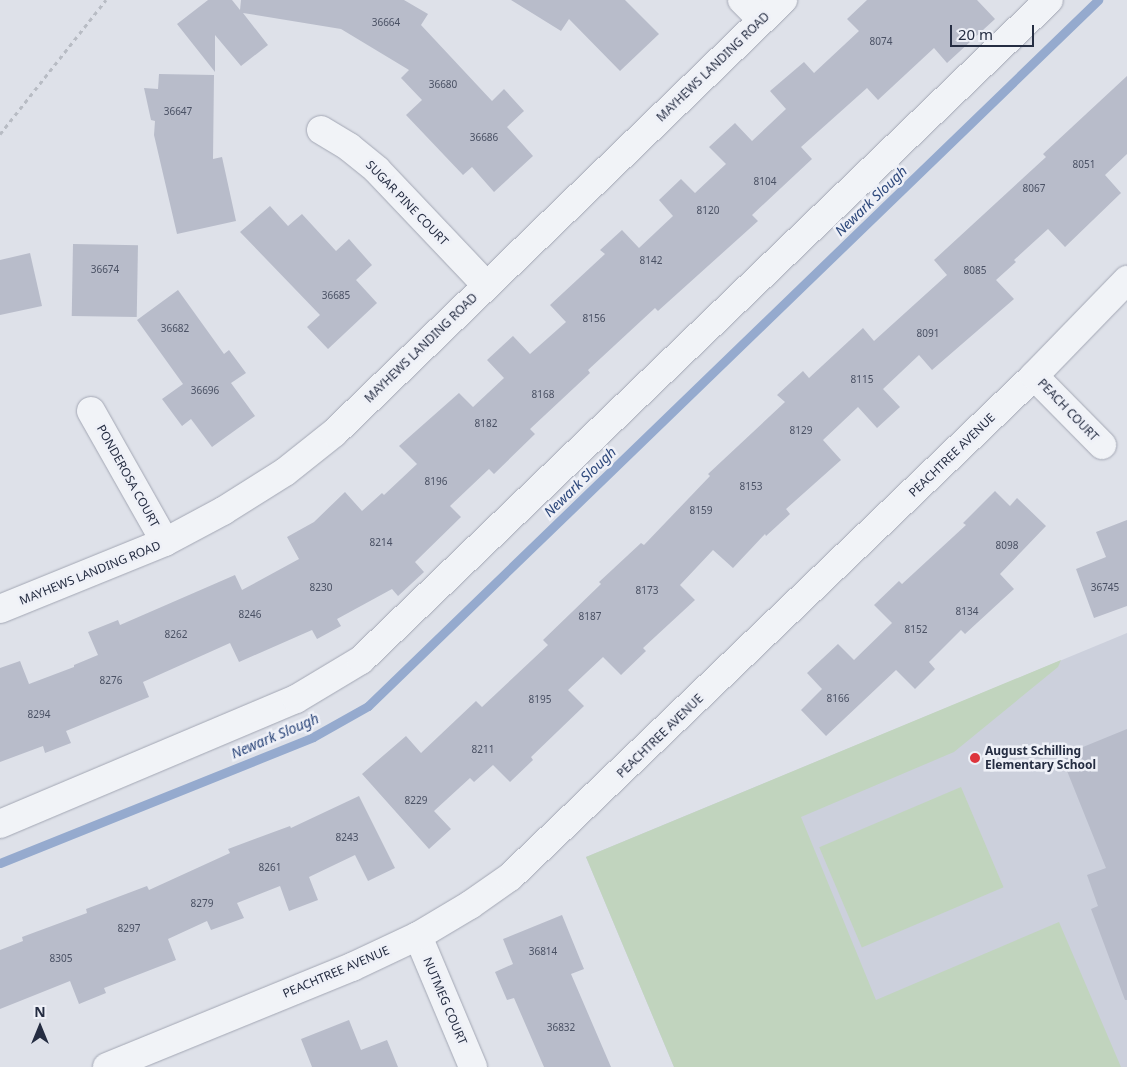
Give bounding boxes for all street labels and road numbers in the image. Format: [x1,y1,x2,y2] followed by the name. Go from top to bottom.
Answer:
[654,9,772,125] street label: MAYHEWS LANDING ROAD
[363,158,451,248] street label: SUGAR PINE COURT
[362,290,480,406] street label: MAYHEWS LANDING ROAD
[1035,376,1101,444] street label: PEACH COURT
[906,410,998,500] street label: PEACHTREE AVENUE
[94,422,162,530] street label: PONDEROSA COURT
[17,538,163,608] street label: MAYHEWS LANDING ROAD
[614,691,706,781] street label: PEACHTREE AVENUE
[281,943,391,1001] street label: PEACHTREE AVENUE
[420,955,470,1047] street label: NUTMEG COURT

